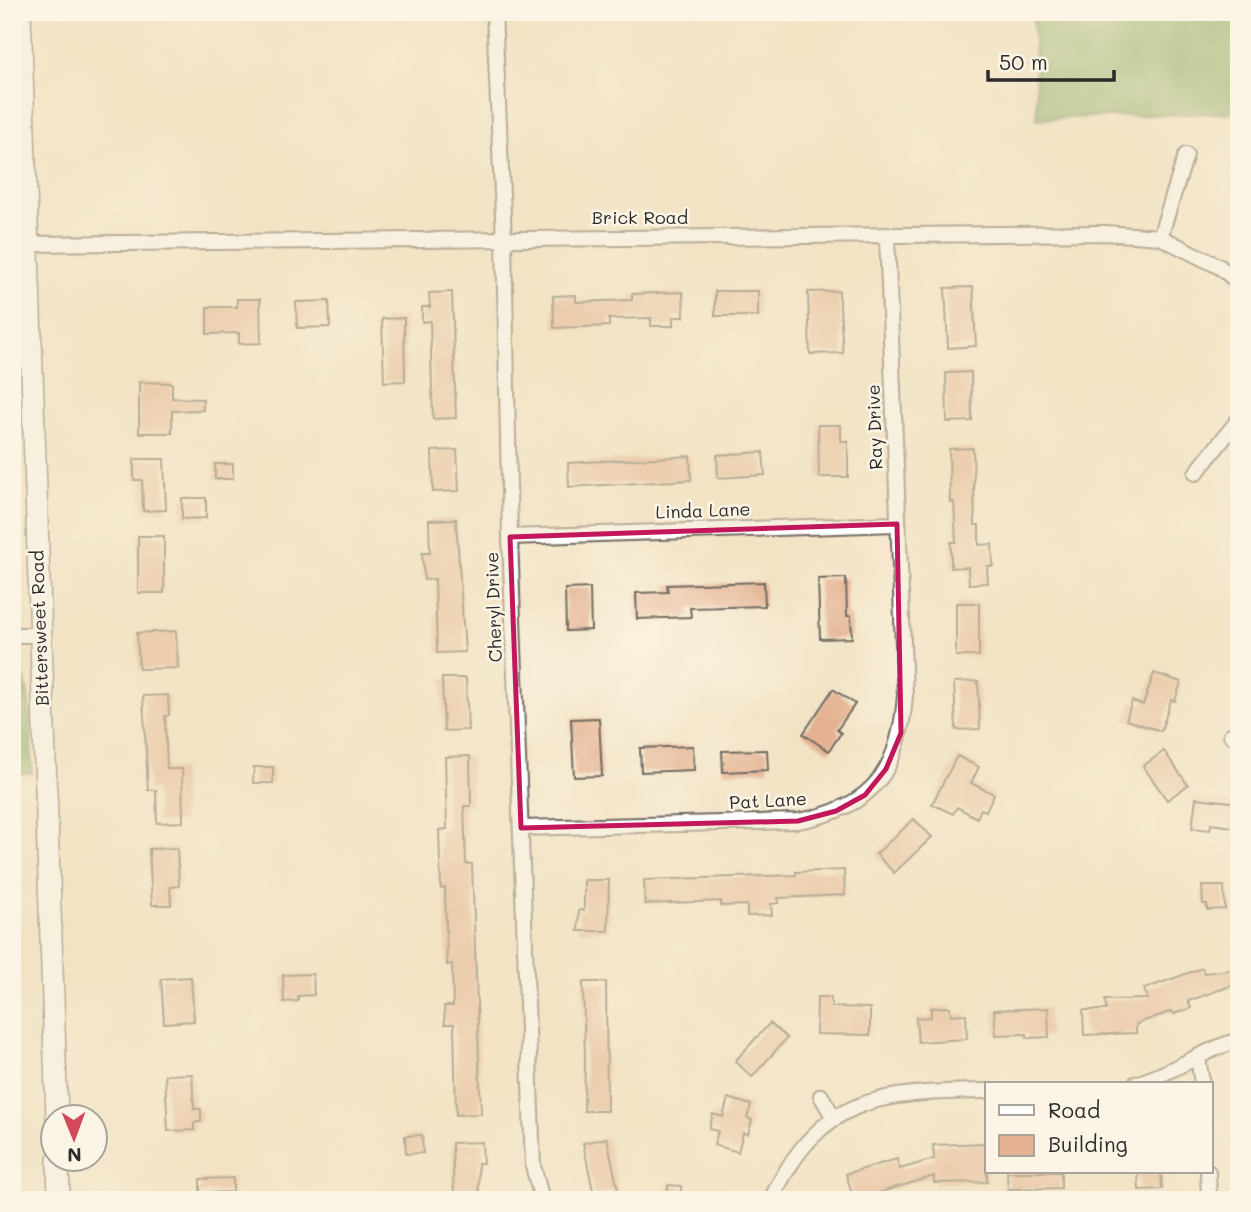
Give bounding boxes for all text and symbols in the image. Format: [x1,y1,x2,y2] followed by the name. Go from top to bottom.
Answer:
[988,38,1114,82] scale bar
[999,48,1048,75] text: 50 m
[592,205,688,229] street label: Brick Road
[861,384,887,470] street label: Ray Drive
[655,496,751,524] street label: Linda Lane
[24,550,54,707] street label: Bittersweet Road
[479,551,507,663] street label: Cheryl Drive
[729,786,807,814] street label: Pat Lane
[985,1082,1212,1174] legend
[1048,1096,1100,1123] text: Road
[38,1104,108,1174] north arrow
[1048,1130,1128,1157] text: Building
[67,1143,82,1168] text: N

